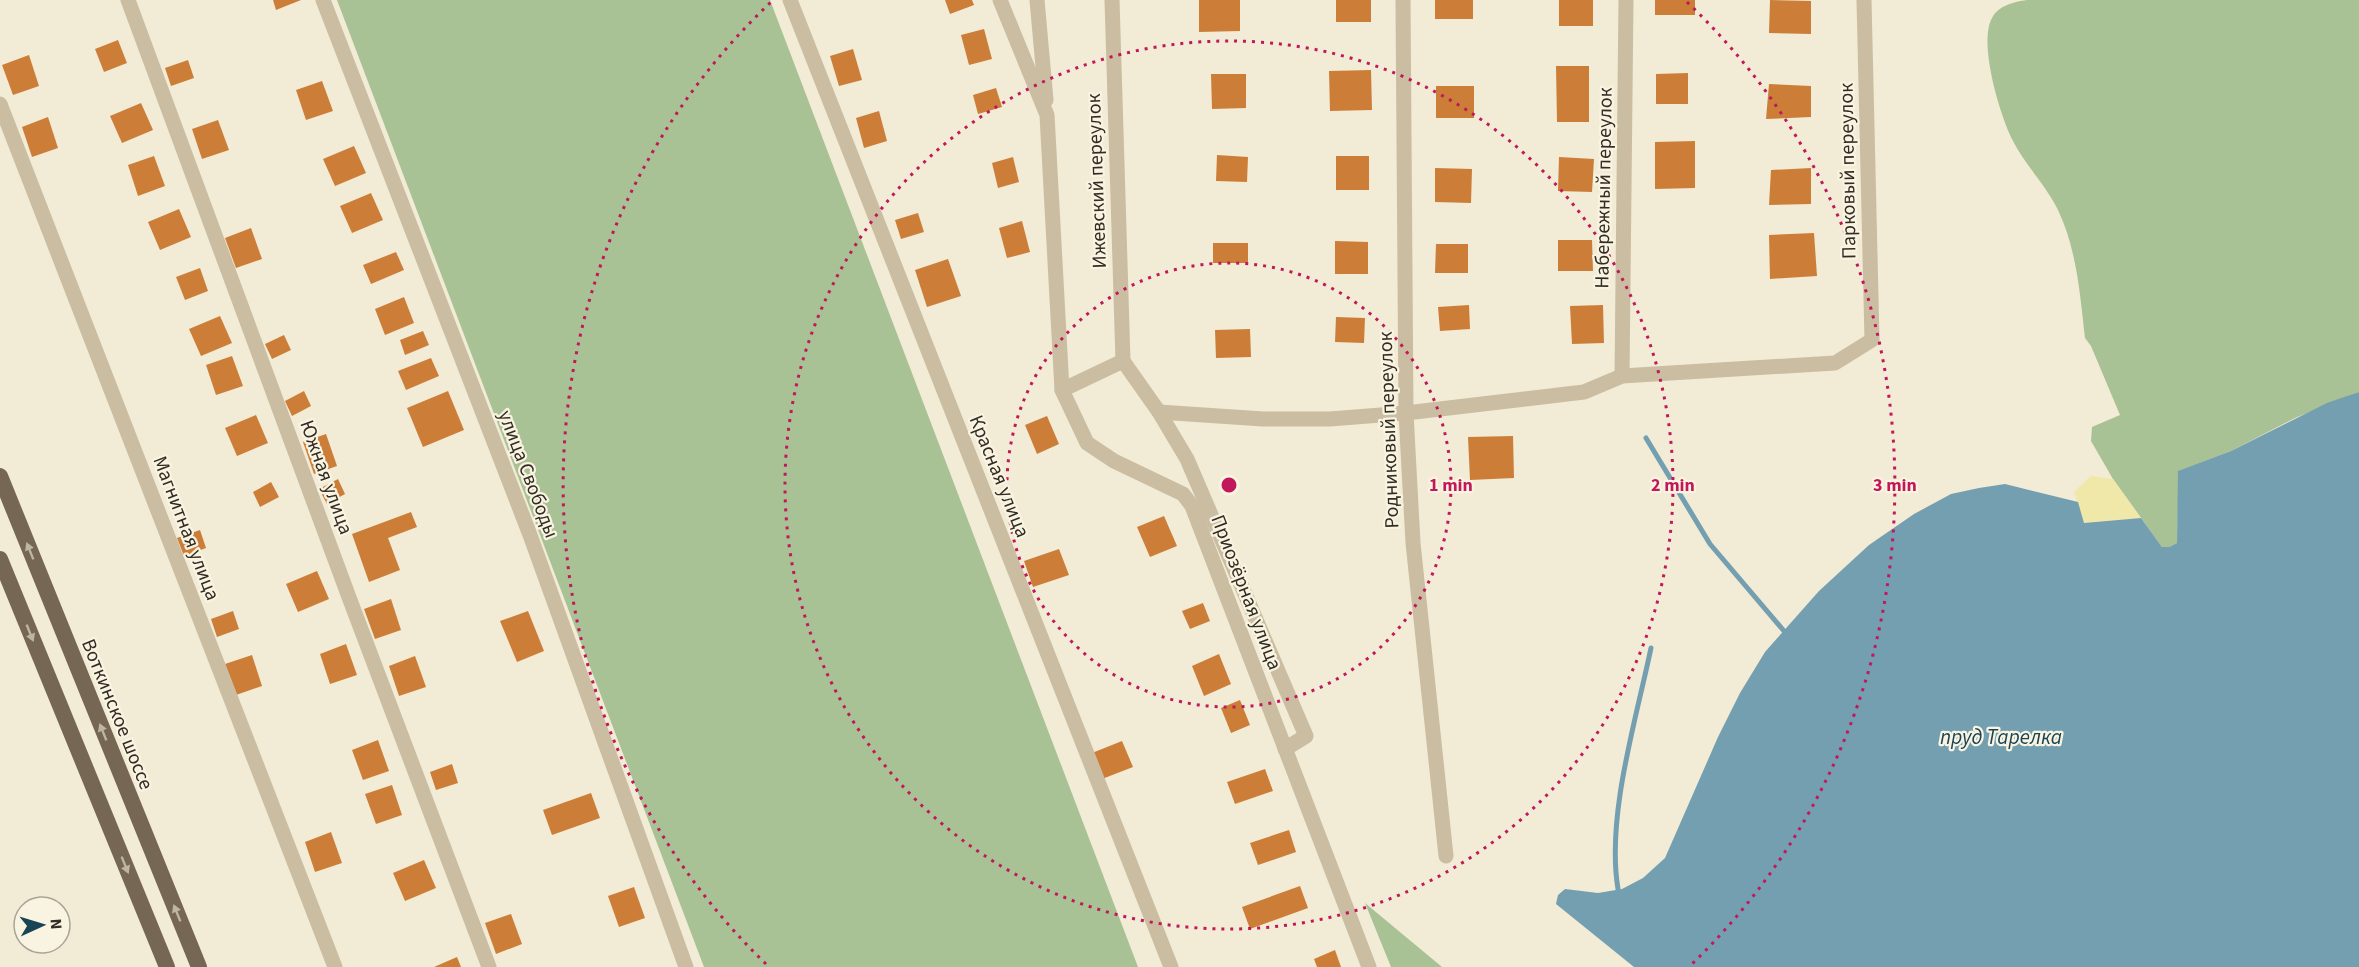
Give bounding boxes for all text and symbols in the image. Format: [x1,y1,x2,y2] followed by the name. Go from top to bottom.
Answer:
[1832,83,1864,259] street label: Парковый переулок
[1588,87,1620,289] street label: Набережный переулок
[1080,93,1114,269] street label: Ижевский переулок
[1372,331,1406,529] street label: Родниковый переулок
[491,406,565,542] street label: улица Свободы
[962,411,1036,542] street label: Красная улица
[292,416,360,538] street label: Южная улица
[146,452,226,605] street label: Магнитная улица
[1429,473,1473,498] text: 1 min
[1651,473,1695,498] text: 2 min
[1873,473,1917,498] text: 3 min
[1219,475,1239,495] centre of rings
[1204,511,1289,674] street label: Приозёрная улица
[25,542,35,560] one-way arrow
[26,624,35,642] one-way arrow
[74,635,160,794] street label: Воткинское шоссе
[1940,722,2062,752] water label: пруд Тарелка
[98,723,108,741] one-way arrow
[120,857,130,875] one-way arrow
[12,895,72,955] north arrow
[171,904,181,922] one-way arrow
[45,918,67,930] text: N

